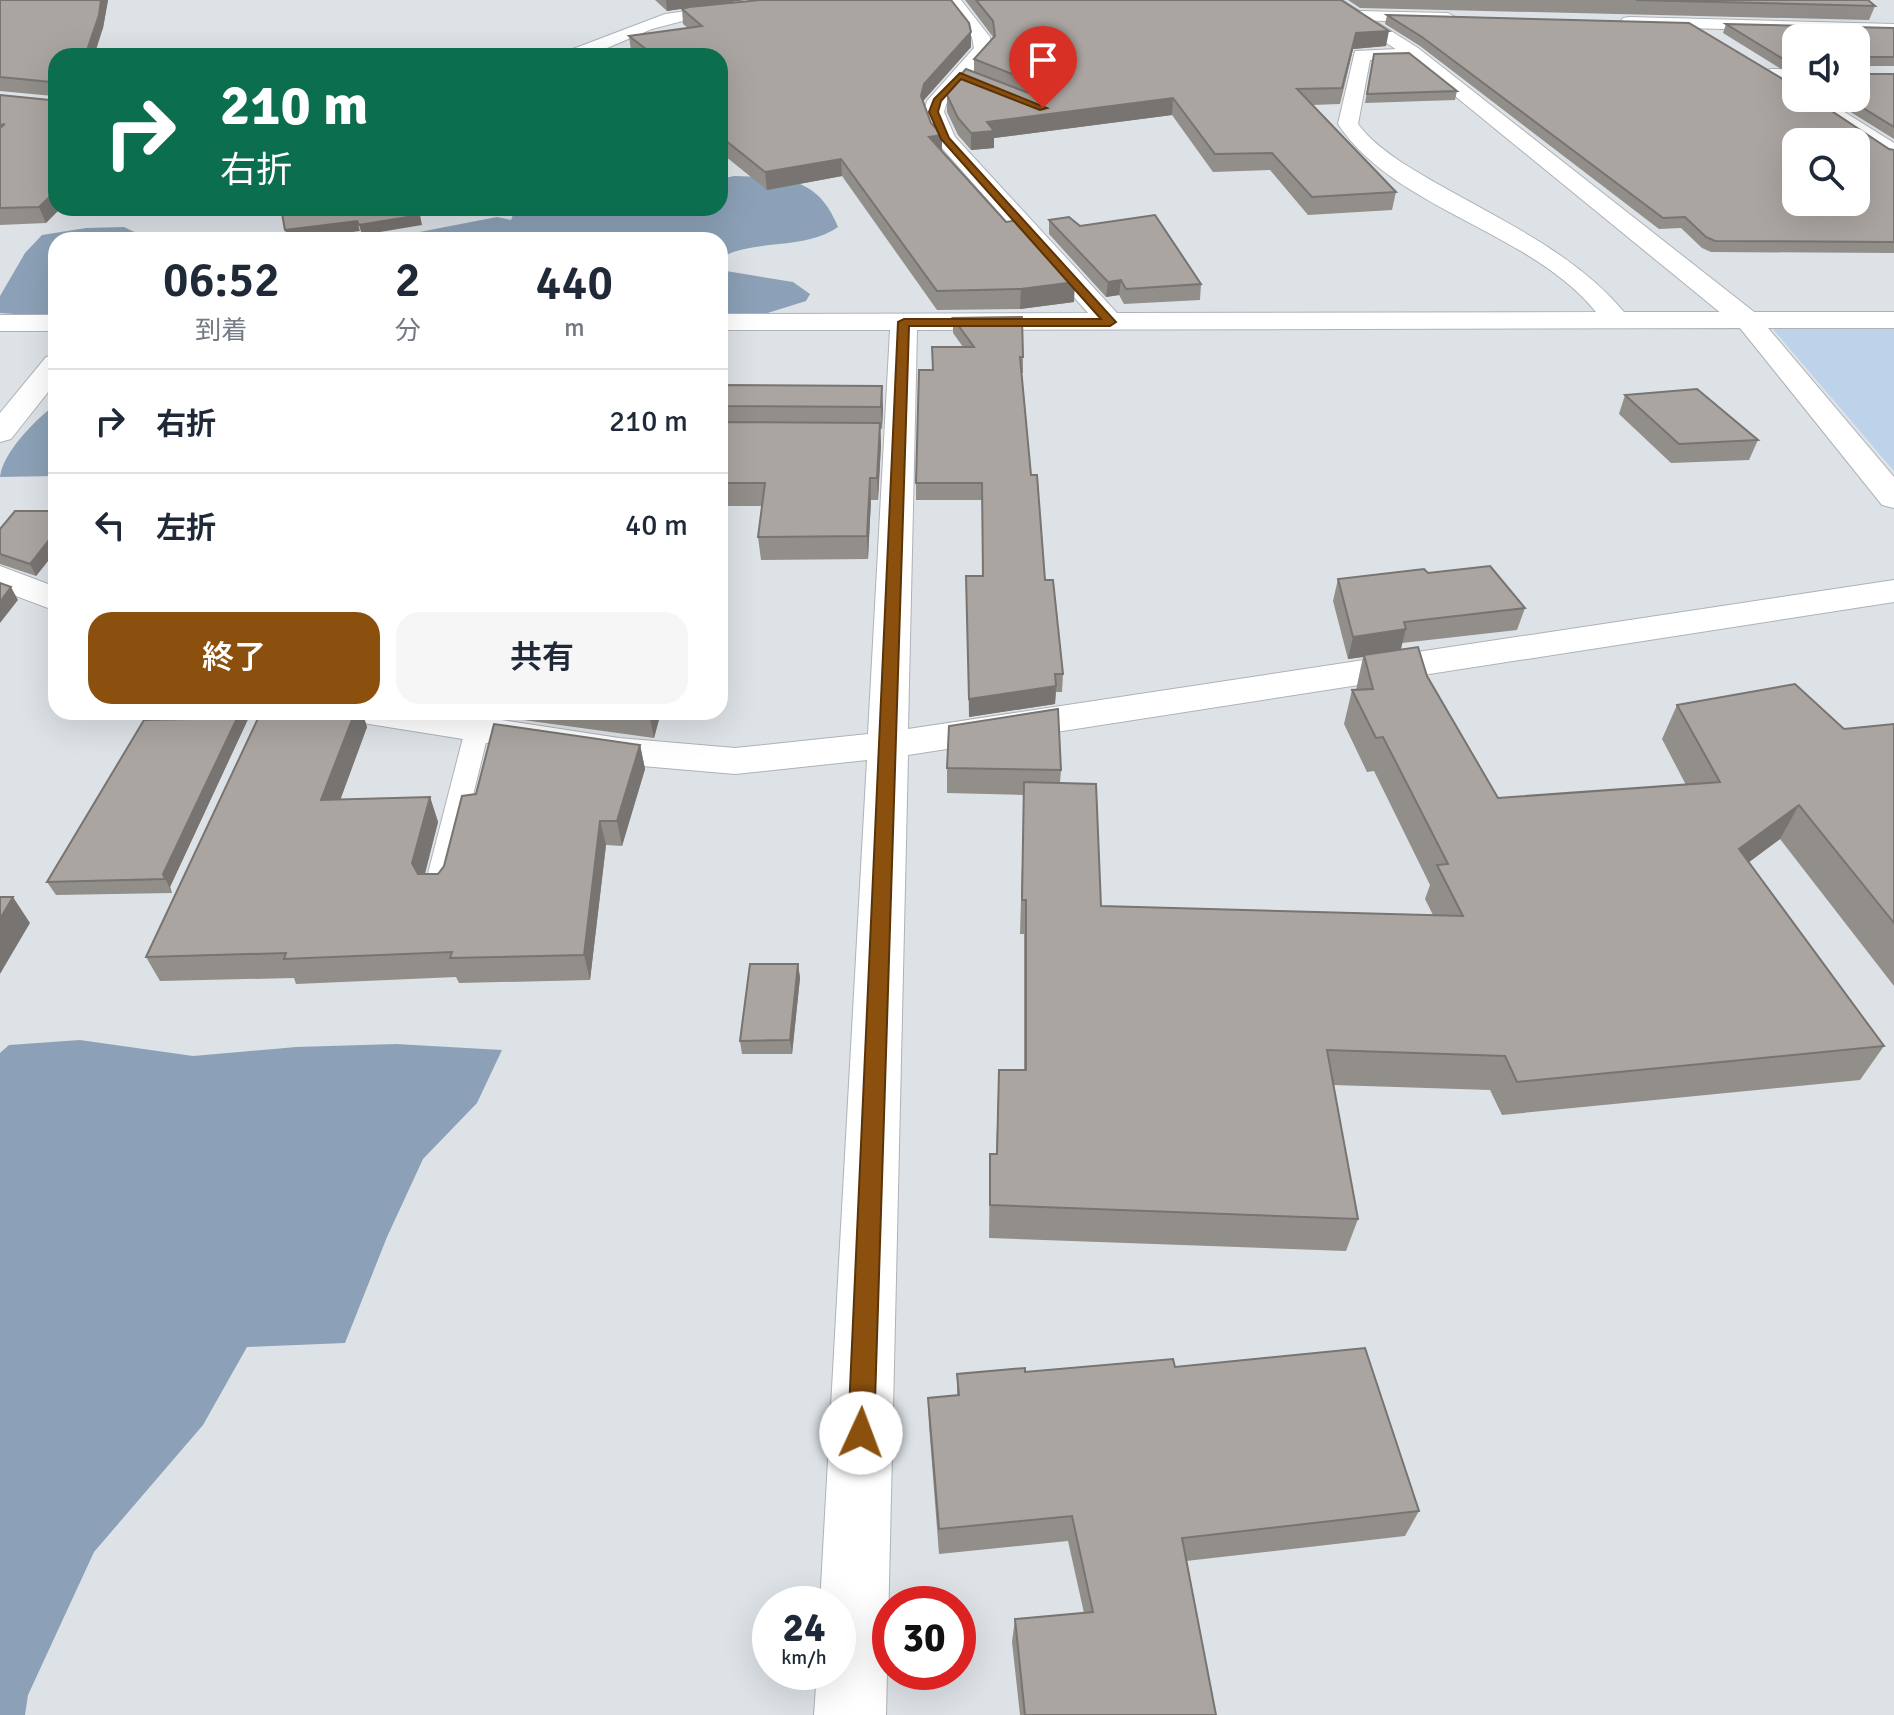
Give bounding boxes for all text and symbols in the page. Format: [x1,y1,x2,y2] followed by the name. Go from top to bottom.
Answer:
[1782,24,1870,216] map controls
[1782,24,1870,112] button: sound
[1009,26,1077,108] pin
[1021,38,1065,82] icon: arrive
[220,71,368,140] text: 210 m
[88,80,192,184] icon: right
[1782,128,1870,216] button: search
[220,148,292,193] text: 右折
[163,251,280,310] text: 06:52
[395,251,421,310] text: 2
[535,254,613,313] text: 440
[564,312,585,344] text: m
[195,315,247,347] text: 到着
[395,315,421,347] text: 分
[88,399,132,443] icon: right
[609,403,688,440] text: 210 m
[156,406,216,443] text: 右折
[88,503,132,547] icon: left
[625,507,688,544] text: 40 m
[156,510,216,547] text: 左折
[88,612,380,704] button: 終了
[396,612,688,704] button: 共有
[819,1391,903,1475] position arrow
[872,1586,976,1690] speed limit sign: 30
[782,1603,826,1653] text: 24
[781,1645,827,1670] text: km/h

